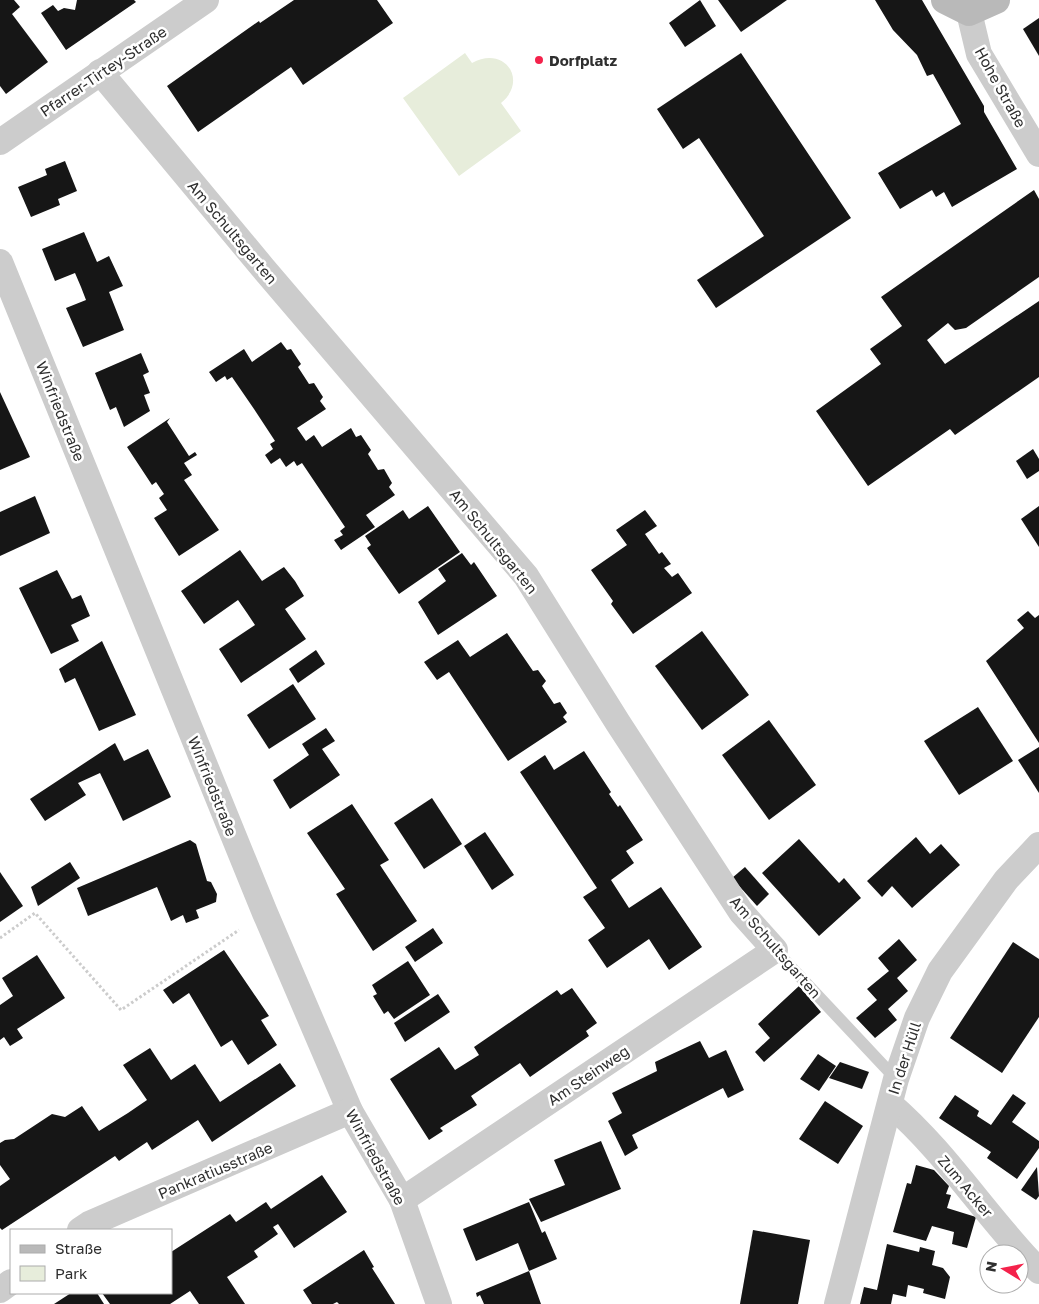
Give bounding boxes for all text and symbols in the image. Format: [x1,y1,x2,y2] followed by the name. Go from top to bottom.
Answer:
[36,22,170,120] street label: Pfarrer-Tirtey-Straße
[972,44,1031,131] street label: Hohe Straße
[549,51,618,69] place label: Dorfplatz
[533,54,545,66] marker: Dorfplatz
[185,177,281,287] street label: Am Schultsgarten
[33,358,89,464] street label: Winfriedstraße
[446,485,542,597] street label: Am Schultsgarten
[185,733,241,839] street label: Winfriedstraße
[727,892,825,1002] street label: Am Schultsgarten
[884,1019,924,1097] street label: In der Hüll
[544,1041,632,1109] street label: Am Steinweg
[342,1106,410,1208] street label: Winfriedstraße
[155,1138,275,1202] street label: Pankratiusstraße
[935,1151,997,1221] street label: Zum Acker
[10,1229,172,1294] legend
[55,1239,102,1257] text: Straße
[979,1244,1029,1294] north arrow
[981,1260,1000,1273] text: N
[55,1264,88,1282] text: Park

